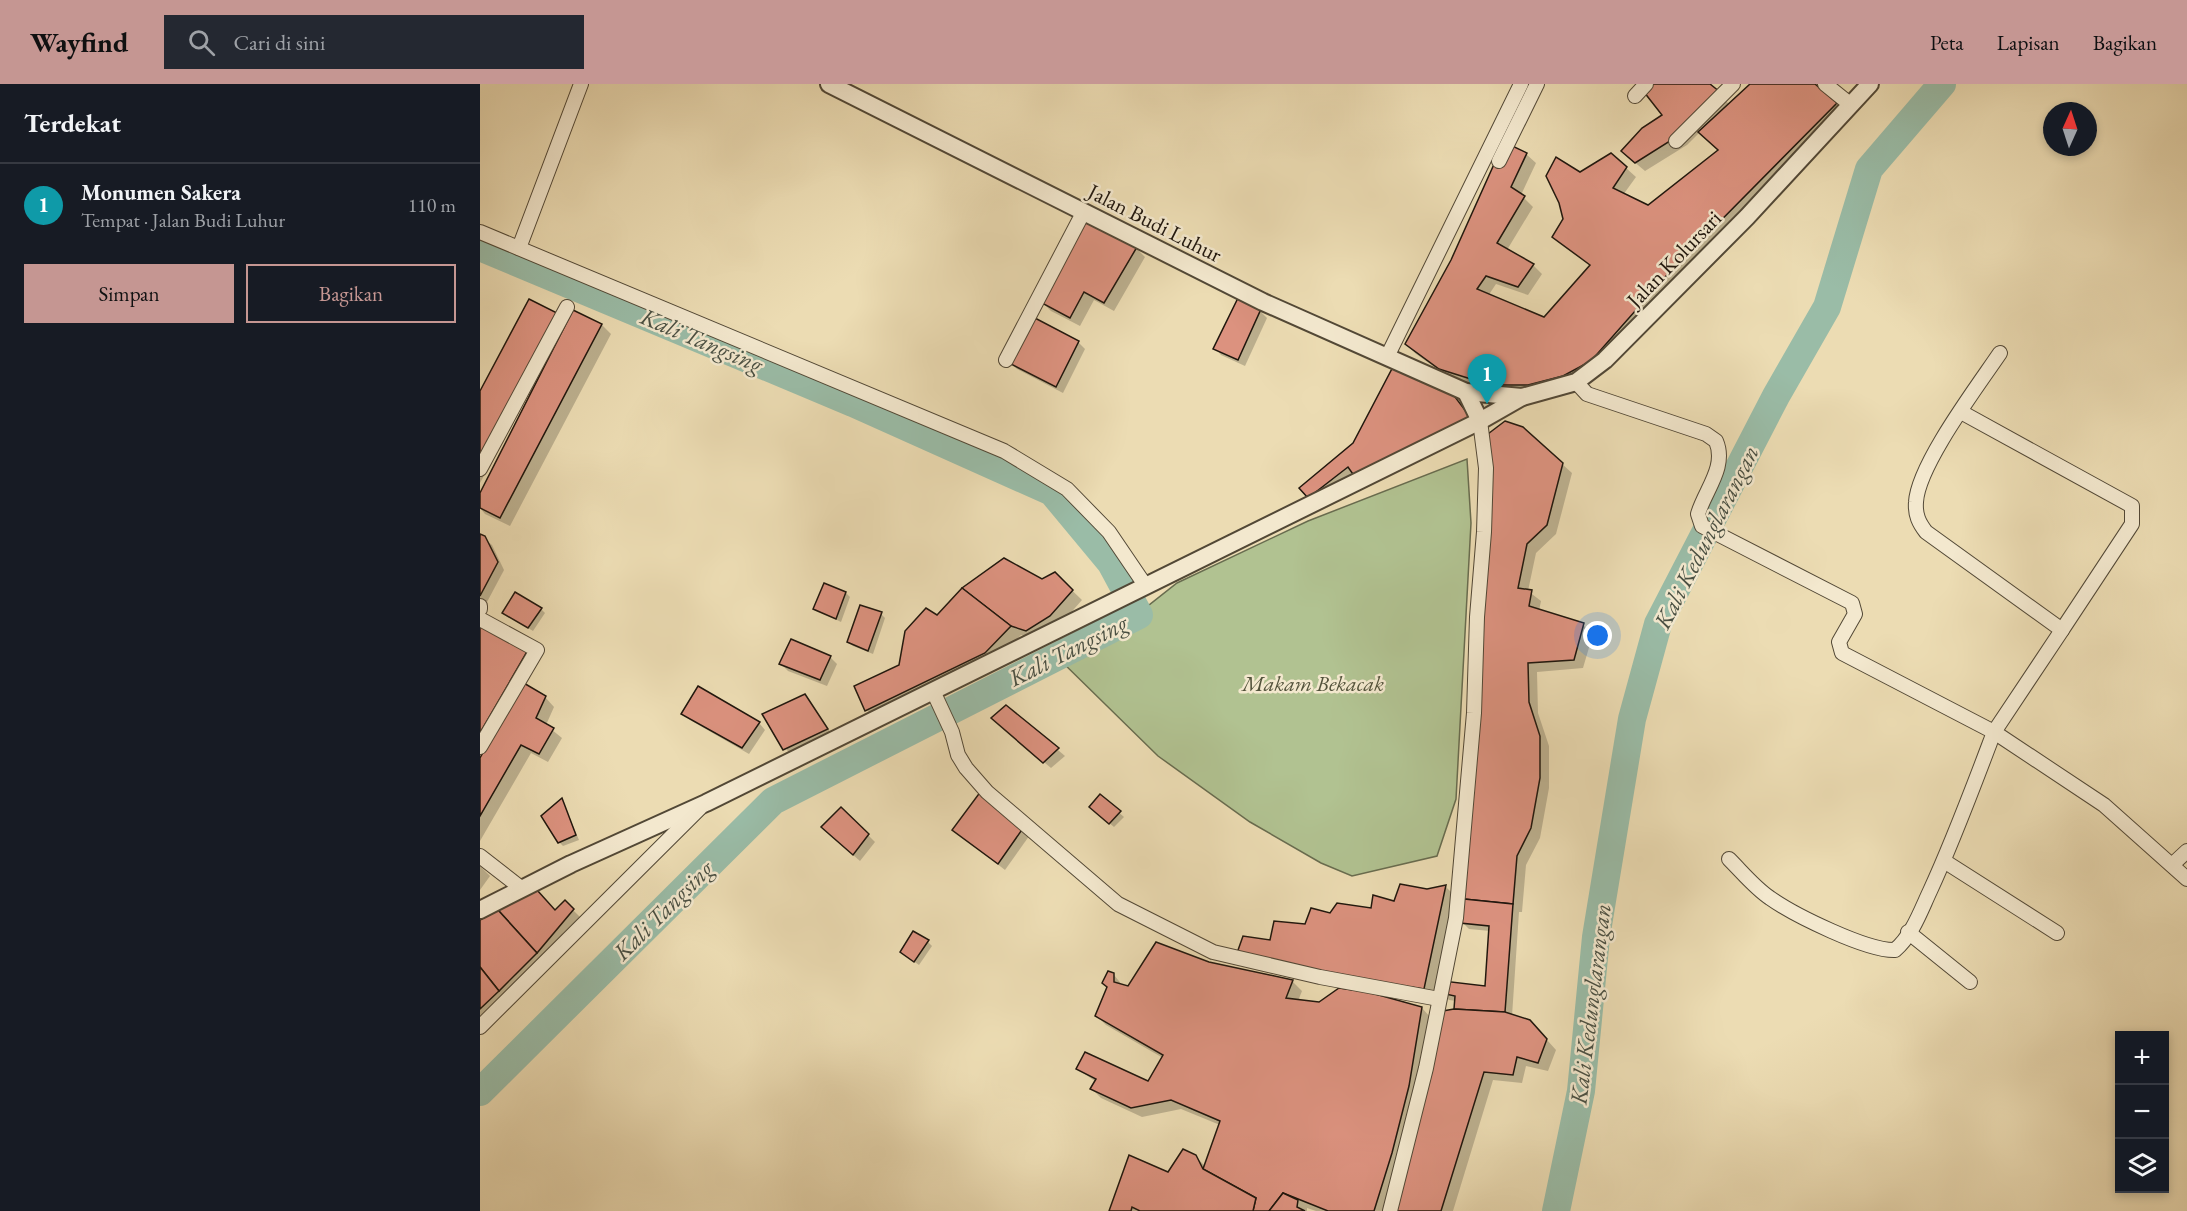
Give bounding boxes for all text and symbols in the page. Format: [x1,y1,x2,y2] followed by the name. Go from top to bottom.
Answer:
[164,15,584,69] search box
[30,24,128,60] text: Wayfind
[185,26,218,59] icon: search
[233,28,325,57] text: Cari di sini
[1930,29,1964,56] text: Peta
[1997,29,2060,56] text: Lapisan
[2093,29,2157,56] text: Bagikan
[2043,102,2097,156] north arrow
[24,106,121,140] text: Terdekat
[1081,176,1227,269] street label: Jalan Budi Luhur
[81,178,241,207] text: Monumen Sakera
[38,192,49,218] text: 1
[408,192,456,218] text: 110 m
[1619,204,1728,315] street label: Jalan Kolursari
[81,207,285,233] text: Tempat · Jalan Budi Luhur
[24,264,234,323] button: Simpan
[246,264,456,323] button: Bagikan
[635,300,769,380] water label: Kali Tangsing
[1468,354,1506,404] pin: 1
[1646,440,1766,635] water label: Kali Kedunglarangan
[1002,606,1134,694] water label: Kali Tangsing
[1583,621,1612,650] your location
[1240,669,1384,698] park label: Makam Bekacak
[605,852,721,968] water label: Kali Tangsing
[1562,902,1618,1107] water label: Kali Kedunglarangan
[2115,1031,2169,1193] map controls
[2115,1031,2169,1085] button: +
[2115,1085,2169,1139] button: −
[2115,1139,2169,1193] button: layers

